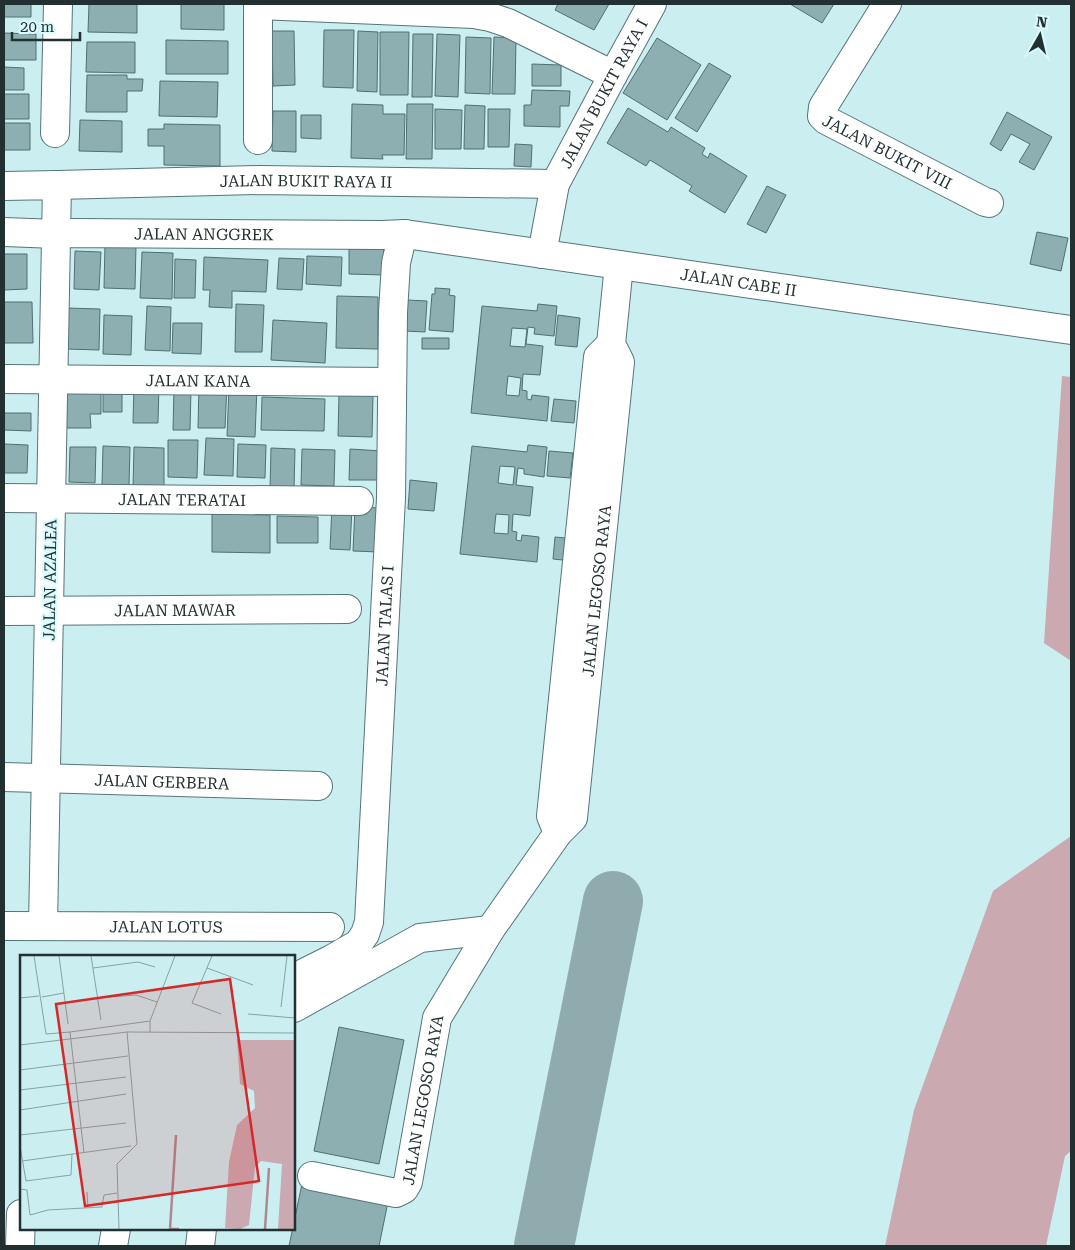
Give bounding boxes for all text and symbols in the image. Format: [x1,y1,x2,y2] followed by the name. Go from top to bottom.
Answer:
[12,10,80,42] scale bar
[1015,10,1065,60] north arrow
[1035,13,1048,31] text: N
[556,15,652,171] street label: JALAN BUKIT RAYA I
[20,18,55,36] text: 20 m
[819,110,955,193] street label: JALAN BUKIT VIII
[219,170,392,191] street label: JALAN BUKIT RAYA II
[134,224,274,244] street label: JALAN ANGGREK
[679,264,798,300] street label: JALAN CABE II
[145,371,251,390] street label: JALAN KANA
[118,489,246,510] street label: JALAN TERATAI
[578,503,615,678] street label: JALAN LEGOSO RAYA
[39,518,61,641] street label: JALAN AZALEA
[372,565,397,687] street label: JALAN TALAS I
[114,600,236,620] street label: JALAN MAWAR
[94,770,231,793] street label: JALAN GERBERA
[109,917,223,936] street label: JALAN LOTUS
[20,955,295,1230] inset map
[398,1013,447,1187] street label: JALAN LEGOSO RAYA

